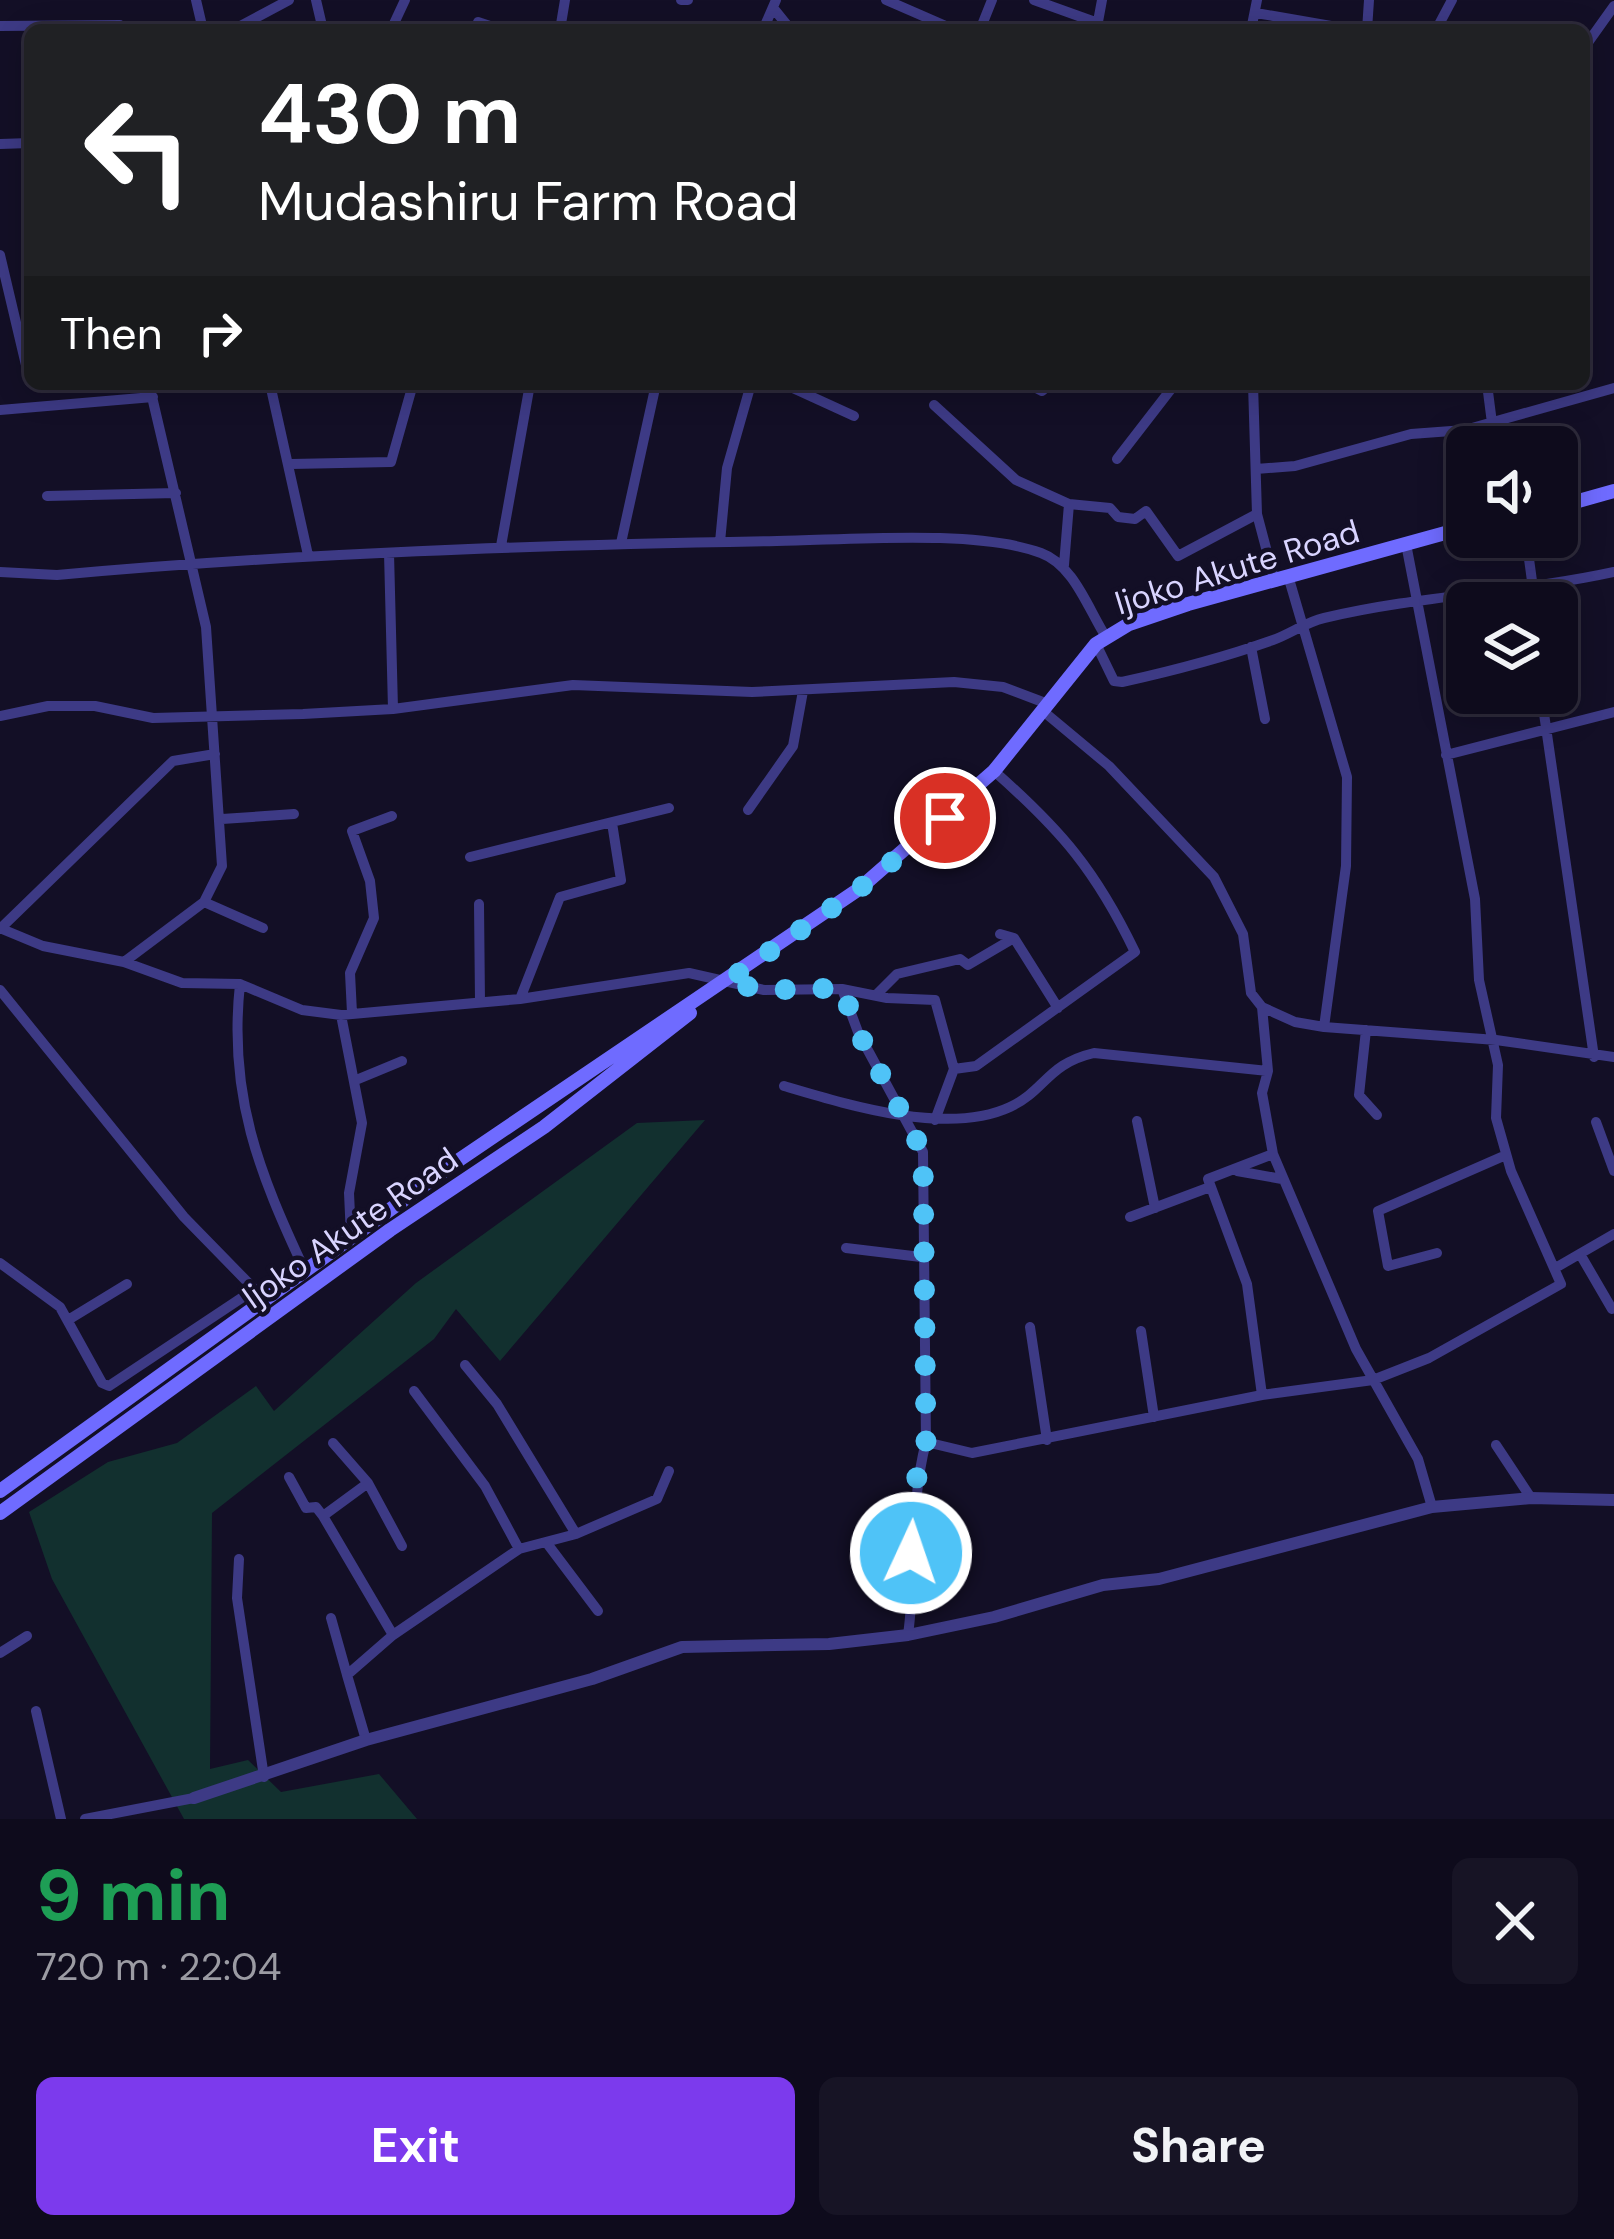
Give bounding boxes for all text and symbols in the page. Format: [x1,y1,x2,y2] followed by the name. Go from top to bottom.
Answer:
[258,60,521,169] text: 430 m
[60,72,216,228] icon: left
[258,166,799,237] text: Mudashiru Farm Road
[187,300,253,366] icon: right
[60,304,163,363] text: Then
[1446,426,1578,714] map controls
[1446,426,1578,558] button: sound
[1110,509,1364,625] street label: Ijoko Akute Road
[1446,582,1578,714] button: layers
[894,767,996,869] pin
[912,785,978,851] icon: arrive
[234,1138,466,1318] street label: Ijoko Akute Road
[848,1490,974,1616] position arrow
[36,1849,231,1942] text: 9 min
[1452,1858,1578,1984] button: close
[36,1941,281,1992] text: 720 m · 22:04
[36,2077,795,2215] button: Exit
[819,2077,1578,2215] button: Share

